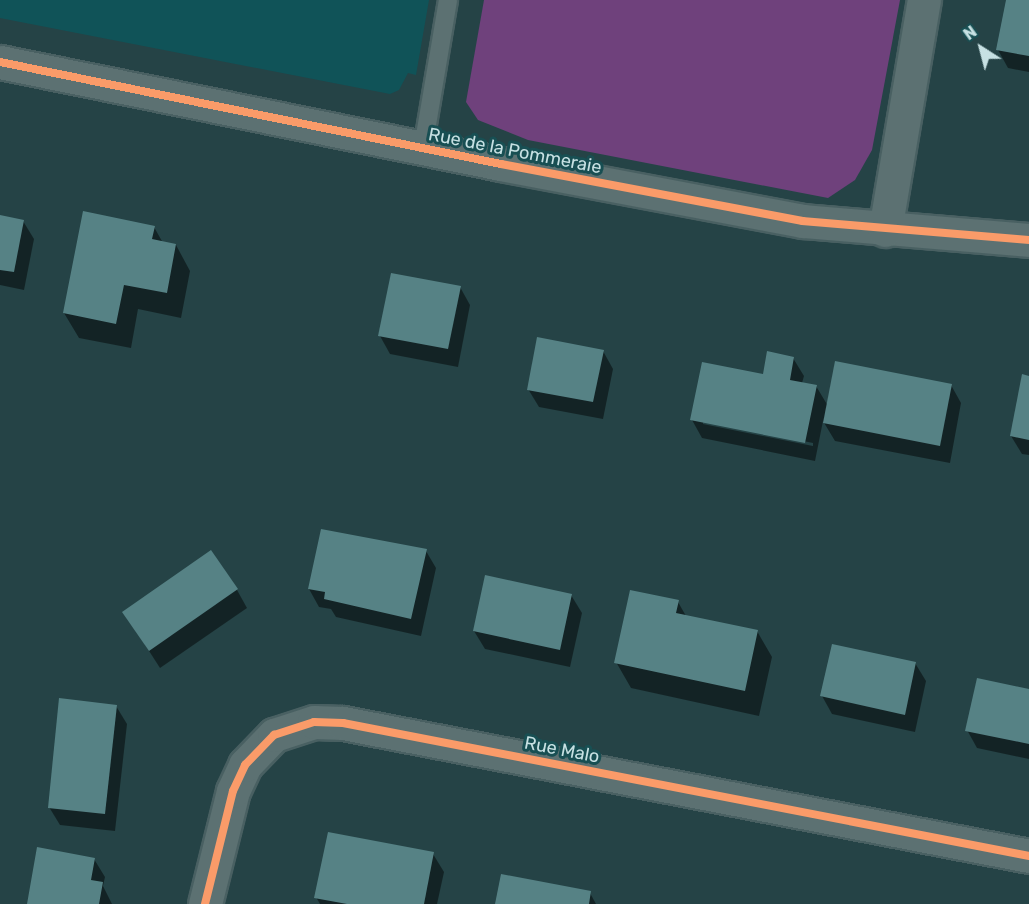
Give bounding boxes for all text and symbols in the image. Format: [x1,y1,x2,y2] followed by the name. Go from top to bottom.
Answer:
[951,18,1011,78] north arrow
[960,22,980,44] text: N
[427,124,603,178] street label: Rue de la Pommeraie
[523,732,601,768] street label: Rue Malo

